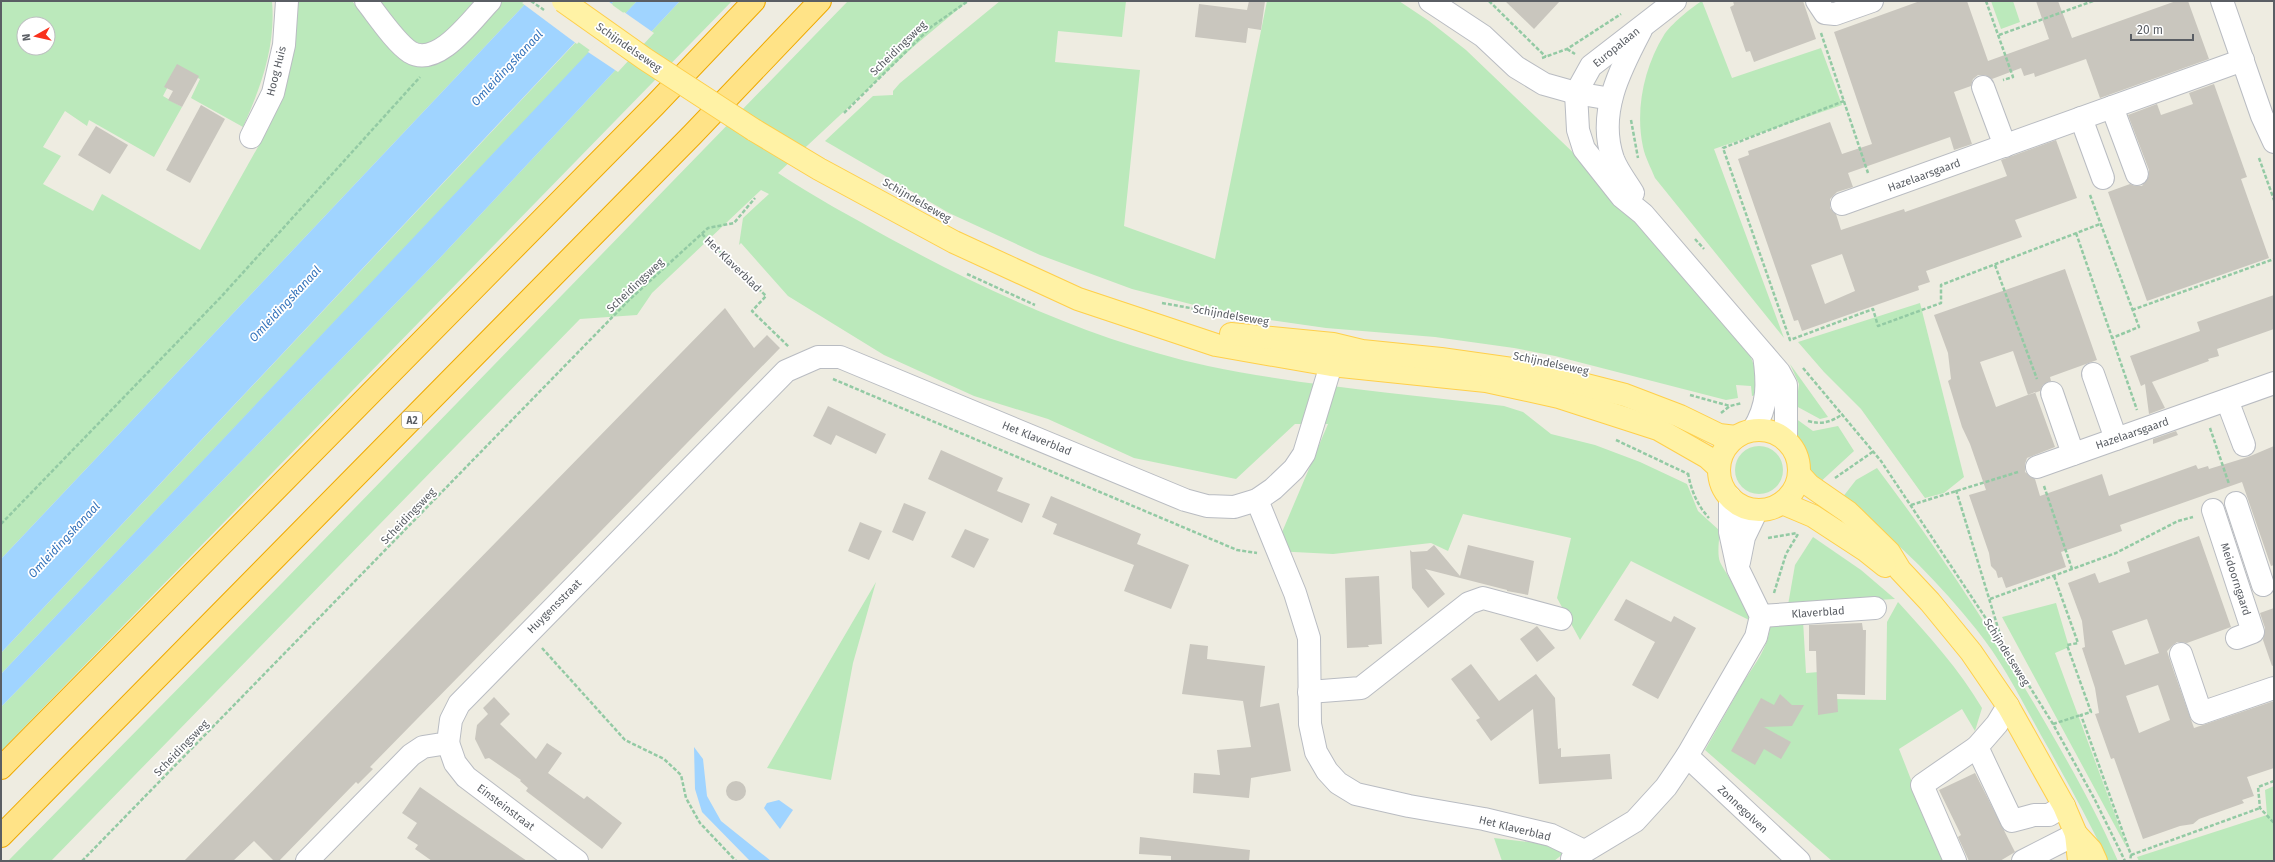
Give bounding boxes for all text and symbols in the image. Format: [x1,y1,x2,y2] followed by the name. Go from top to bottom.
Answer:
[16,16,56,56] north arrow
[2131,16,2193,42] scale bar
[867,18,929,78] street label: Scheidingsweg
[594,20,664,75] street label: Schijndelseweg
[2137,23,2163,37] text: 20 m
[1590,25,1642,70] street label: Europalaan
[468,27,546,109] water label: Omleidingskanaal
[20,33,34,42] text: N
[264,45,289,97] street label: Hoog Huis
[1886,156,1962,195] street label: Hazelaarsgaard
[880,176,954,225] street label: Schijndelseweg
[702,234,764,295] street label: Het Klaverblad
[604,255,667,315] street label: Scheidingsweg
[246,263,324,345] water label: Omleidingskanaal
[1192,302,1270,329] street label: Schijndelseweg
[1512,349,1590,378] street label: Schijndelseweg
[402,412,422,428] road number: A2
[2094,415,2170,452] street label: Hazelaarsgaard
[1000,419,1073,458] street label: Het Klaverblad
[378,485,439,547] street label: Scheidingsweg
[25,499,103,581] water label: Omleidingskanaal
[2218,541,2253,617] street label: Meidoorngaard
[525,577,584,636] street label: Huygensstraat
[1791,604,1845,621] street label: Klaverblad
[1981,616,2033,689] street label: Schijndelseweg
[151,717,212,779] street label: Scheidingsweg
[474,782,537,833] street label: Einsteinstraat
[1715,783,1770,836] street label: Zonnegolven
[1478,813,1552,844] street label: Het Klaverblad

